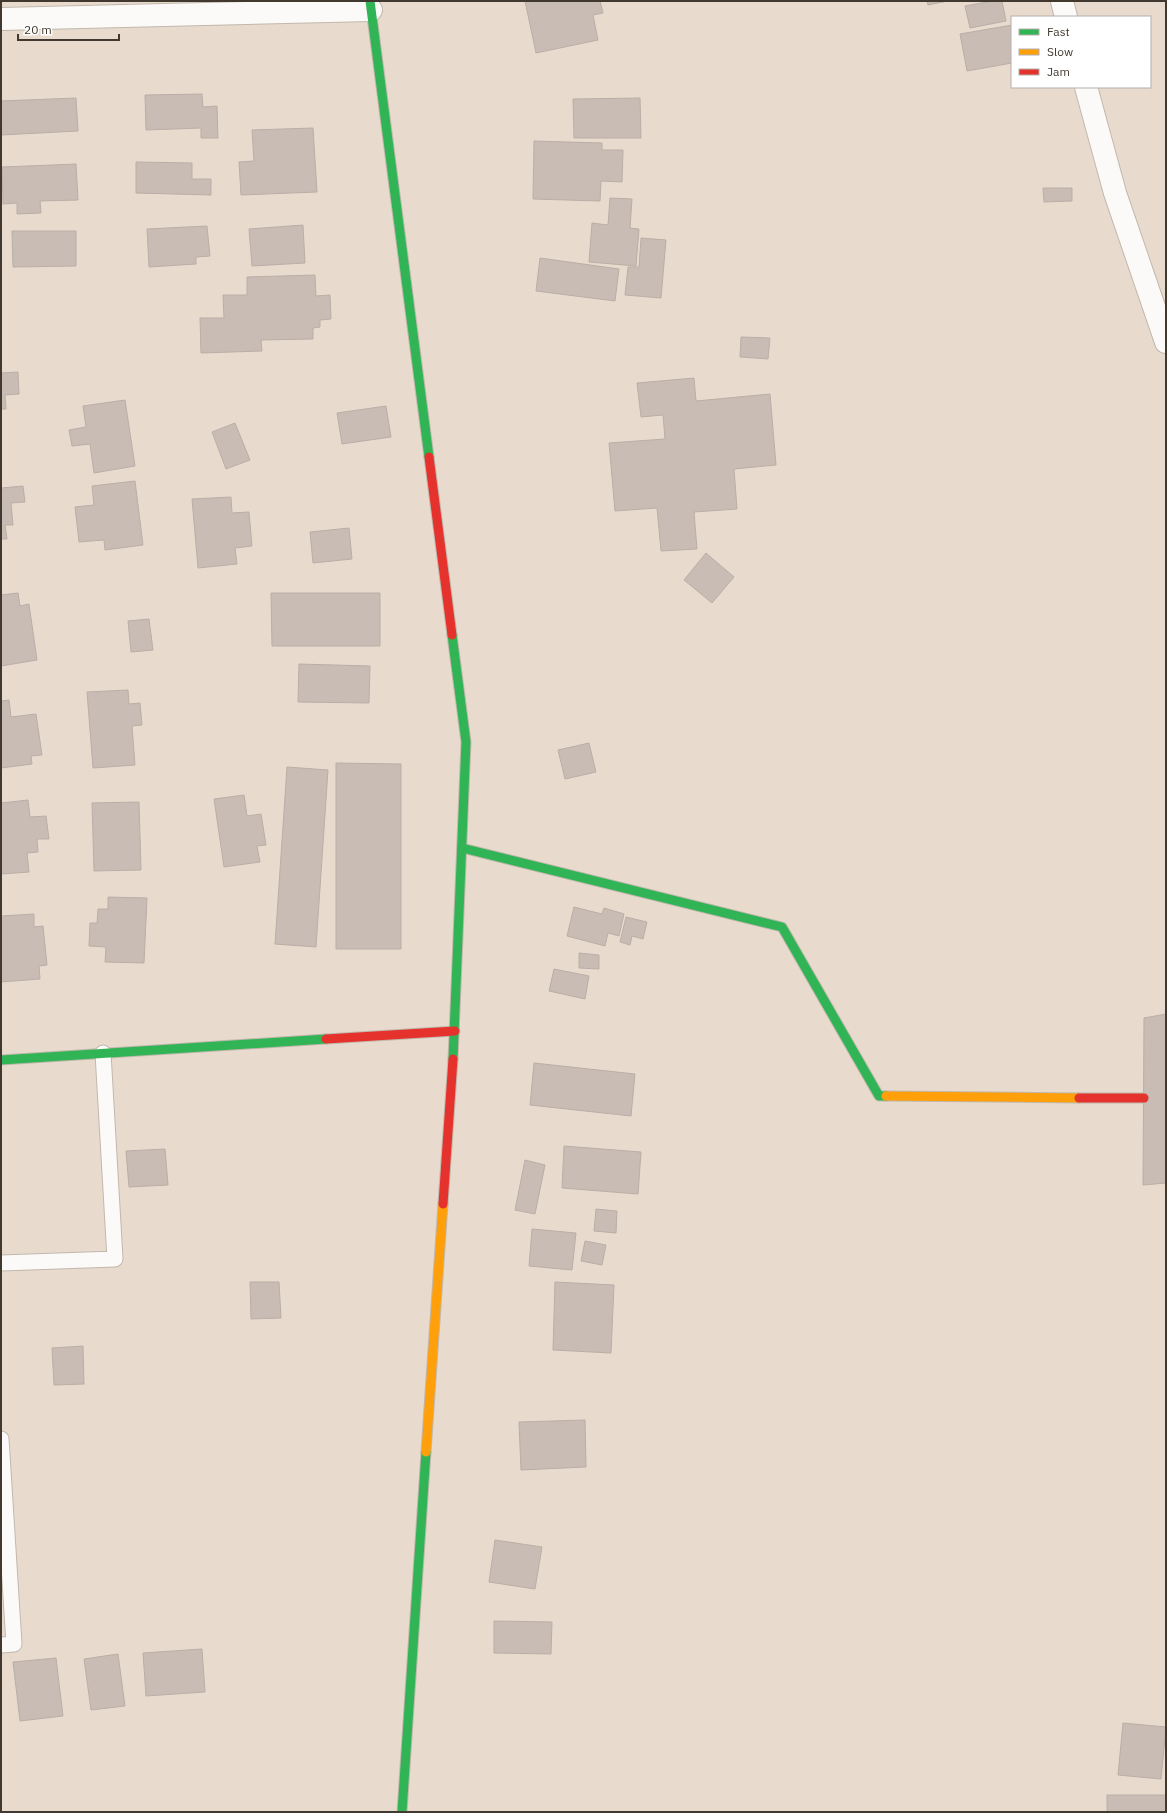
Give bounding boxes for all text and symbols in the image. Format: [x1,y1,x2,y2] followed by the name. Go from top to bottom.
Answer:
[18,16,119,42] scale bar
[1011,16,1151,88] legend
[24,22,52,37] text: 20 m
[1047,24,1070,39] text: Fast
[1047,44,1073,59] text: Slow
[1047,64,1070,79] text: Jam

